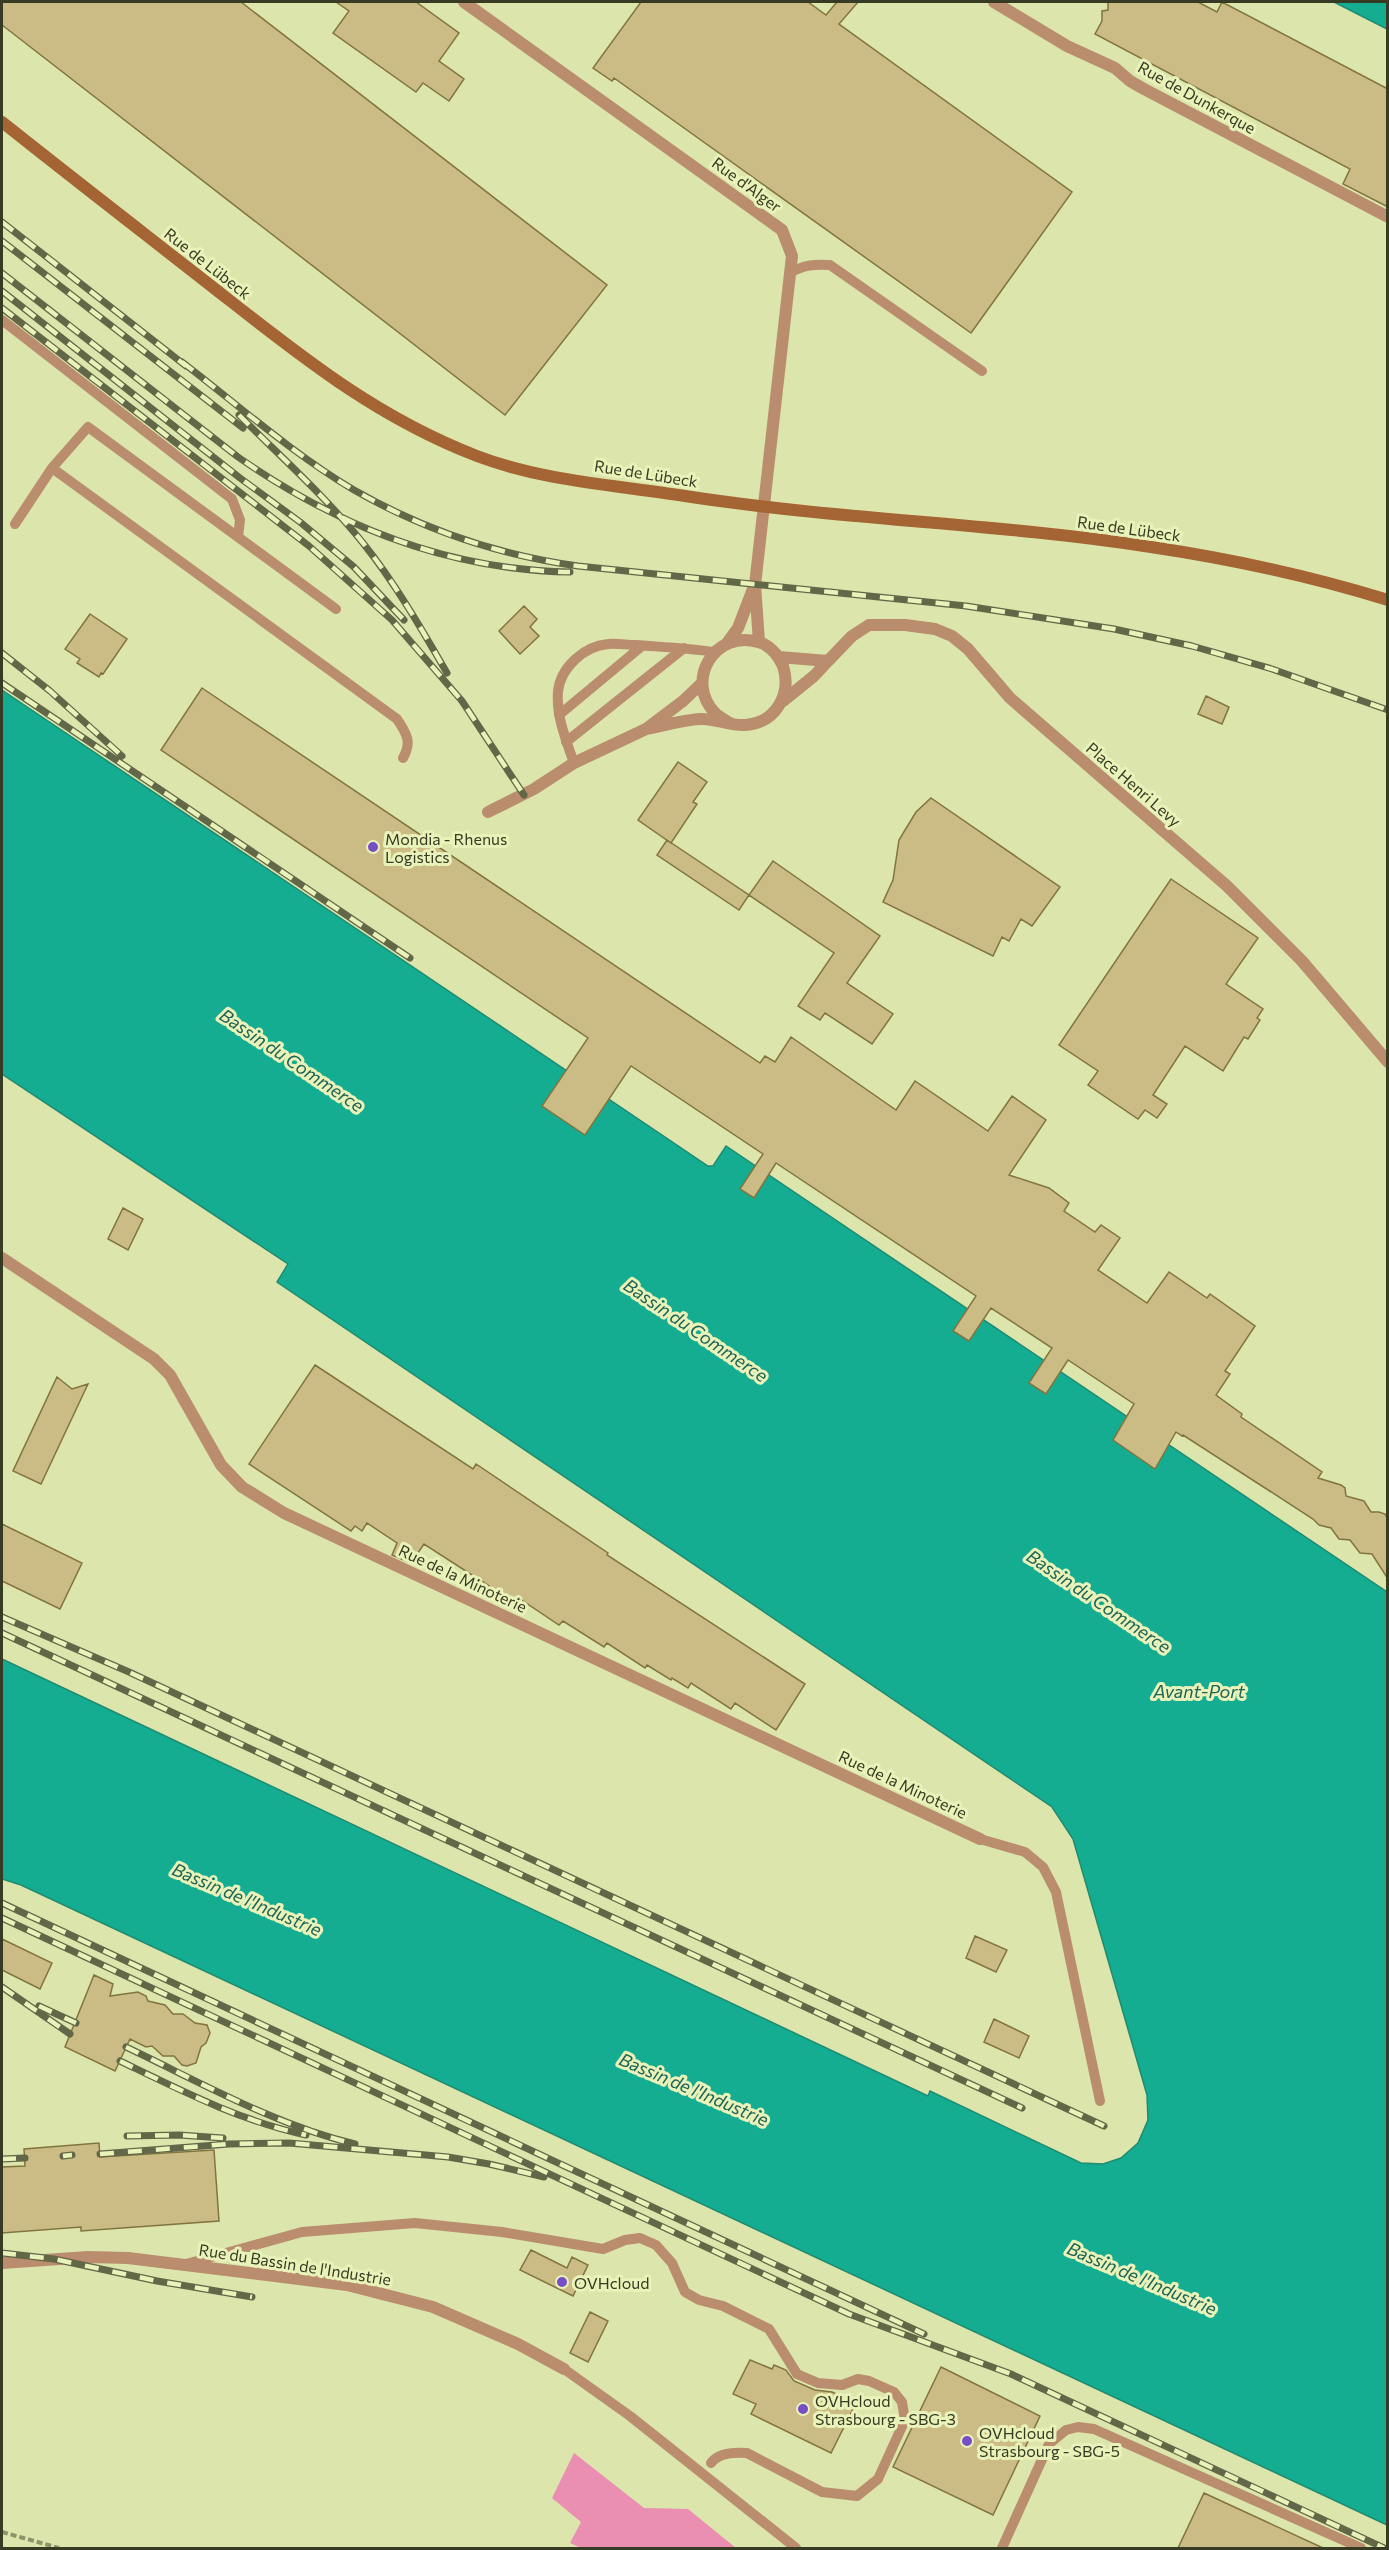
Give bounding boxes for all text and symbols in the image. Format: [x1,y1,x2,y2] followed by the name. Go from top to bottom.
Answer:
[1135,57,1259,137] street label: Rue de Dunkerque
[709,152,786,216] street label: Rue d'Alger
[161,223,255,303] street label: Rue de Lübeck
[593,455,699,491] street label: Rue de Lübeck
[1076,511,1182,545] street label: Rue de Lübeck
[1083,738,1185,830] street label: Place Henri Levy
[385,829,507,866] place label: Mondia - Rhenus Logistics
[366,840,380,854] marker: Mondia - Rhenus Logistics
[216,1004,369,1117] water label: Bassin du Commerce
[620,1274,773,1387] water label: Bassin du Commerce
[396,1540,530,1616] street label: Rue de la Minoterie
[1023,1545,1176,1658] water label: Bassin du Commerce
[1152,1680,1245,1702] water label: Avant-Port
[836,1746,970,1822] street label: Rue de la Minoterie
[169,1858,325,1941] water label: Bassin de l'Industrie
[616,2048,772,2131] water label: Bassin de l'Industrie
[1064,2237,1220,2320] water label: Bassin de l'Industrie
[197,2239,393,2289] street label: Rue du Bassin de l'Industrie
[574,2273,649,2292] place label: OVHcloud
[555,2275,569,2289] marker: OVHcloud
[815,2391,956,2428] place label: OVHcloud Strasbourg - SBG-3
[796,2402,810,2416] marker: OVHcloud Strasbourg - SBG-3
[979,2423,1120,2460] place label: OVHcloud Strasbourg - SBG-5
[960,2434,974,2448] marker: OVHcloud Strasbourg - SBG-5

